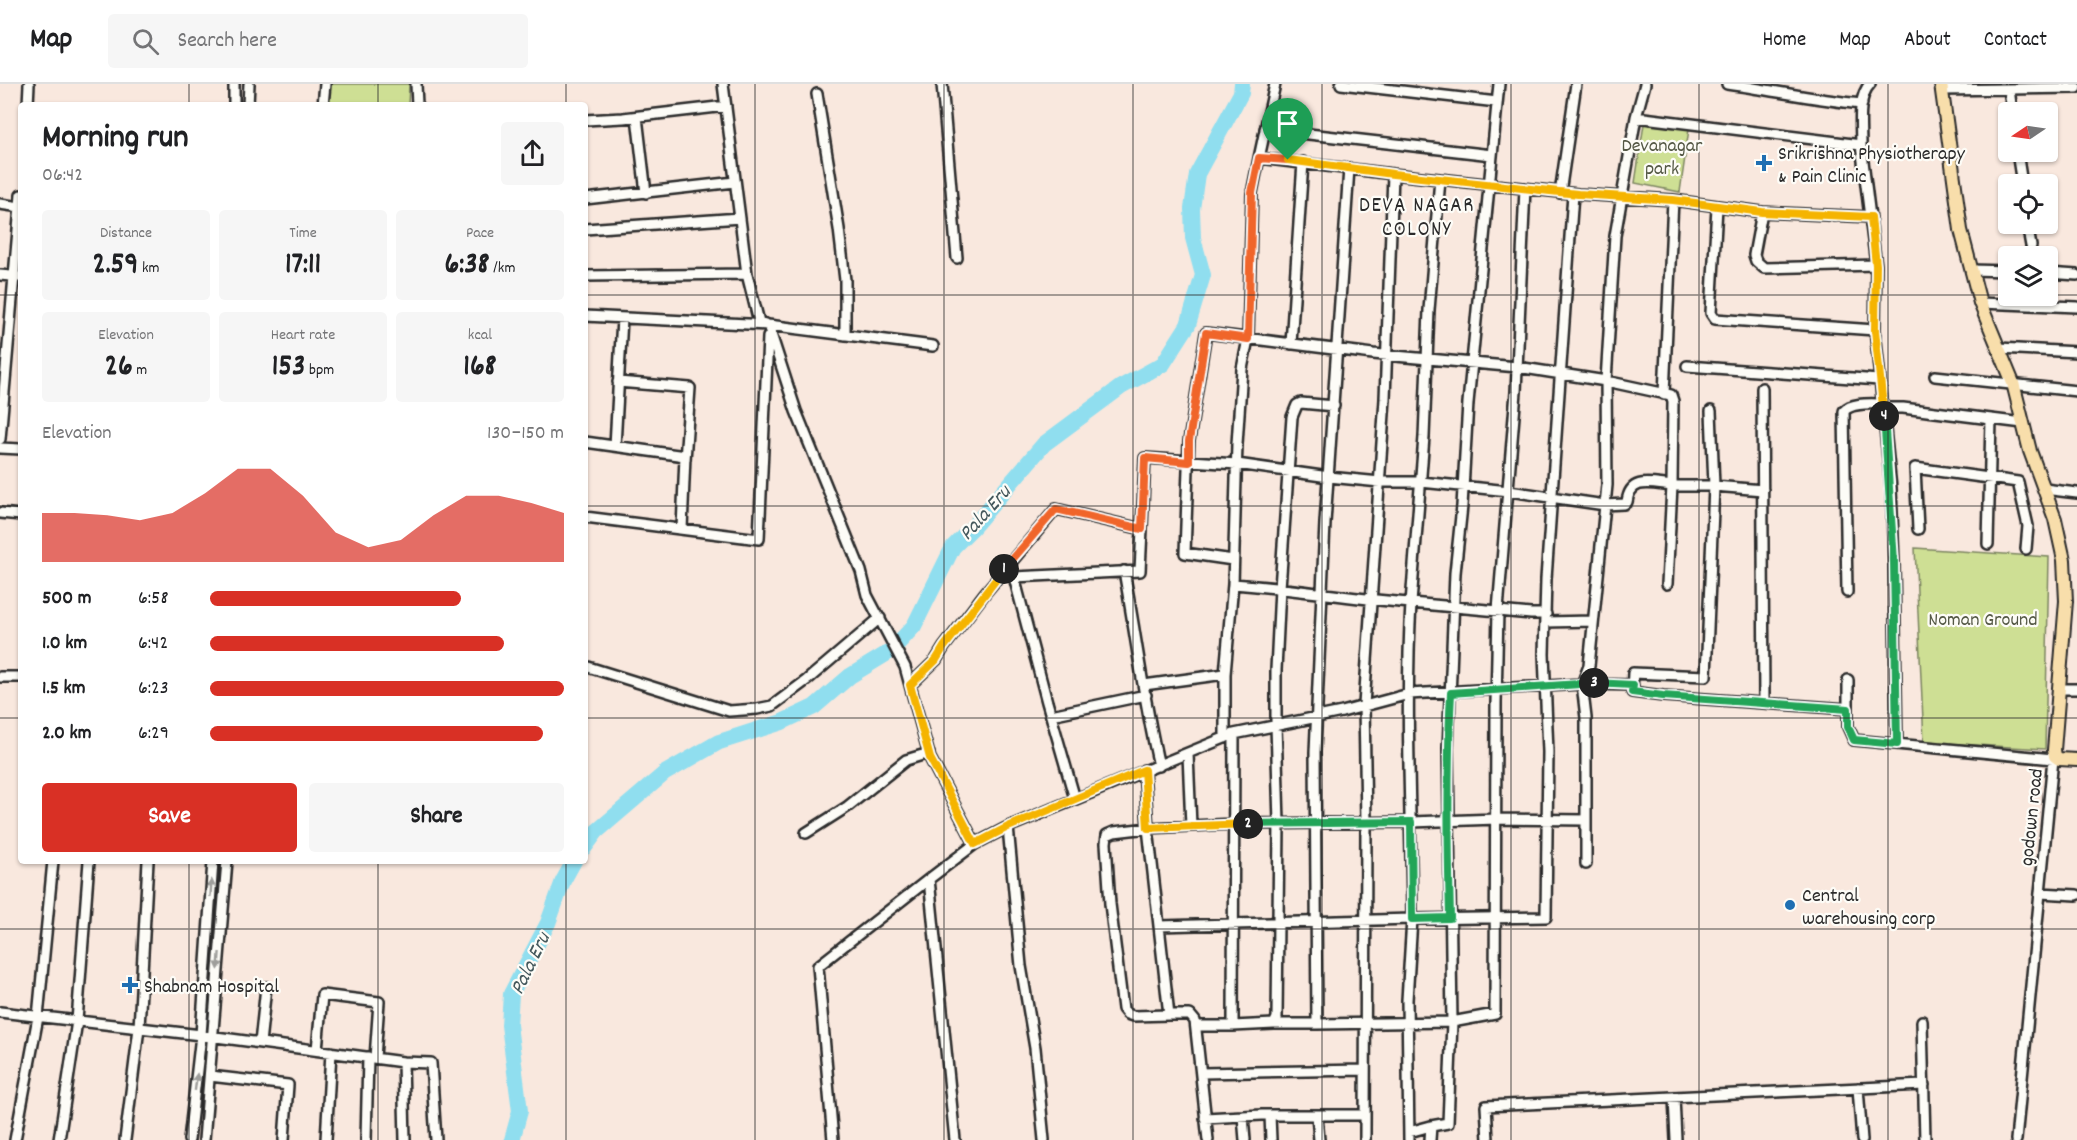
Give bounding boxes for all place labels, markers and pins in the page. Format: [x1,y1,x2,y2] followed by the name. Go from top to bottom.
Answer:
[1262,98,1313,160] pin
[1778,141,1966,192] place label: Srikrishna Physiotherapy & Pain Clinic
[1755,154,1773,172] marker: Srikrishna Physiotherapy & Pain Clinic
[1869,401,1899,431] pin: 4
[989,554,1019,584] pin: 1
[1579,668,1609,698] pin: 3
[1233,809,1263,839] pin: 2
[1802,883,1935,934] place label: Central warehousing corp
[1783,898,1797,912] marker: Central warehousing corp
[144,974,279,1002] place label: Shabnam Hospital
[121,976,139,994] marker: Shabnam Hospital

